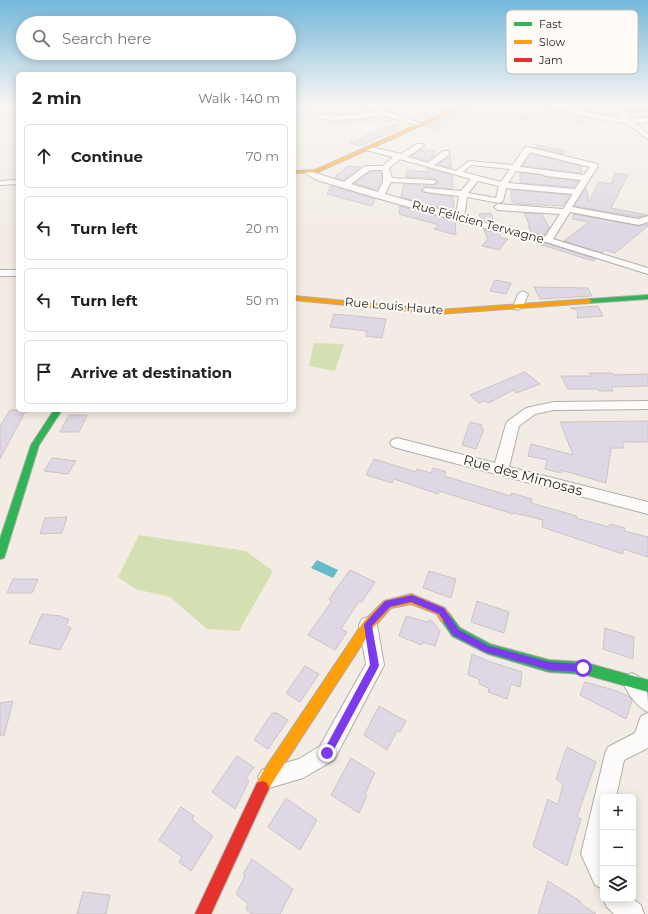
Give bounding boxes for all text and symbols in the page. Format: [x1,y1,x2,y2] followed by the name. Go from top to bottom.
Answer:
[506,10,638,74] legend
[16,16,296,60] search box
[539,17,563,31] text: Fast
[30,27,52,49] icon: search
[62,29,151,48] text: Search here
[539,35,565,49] text: Slow
[538,53,563,67] text: Jam
[32,88,82,108] text: 2 min
[198,90,280,106] text: Walk · 140 m
[33,145,55,167] icon: ahead
[71,147,143,166] text: Continue
[246,148,279,164] text: 70 m
[410,197,546,246] street label: Rue Félicien Terwagne
[33,217,55,239] icon: left
[71,219,138,238] text: Turn left
[246,220,279,236] text: 20 m
[33,289,55,311] icon: left
[71,291,138,310] text: Turn left
[246,292,279,308] text: 50 m
[344,294,444,317] street label: Rue Louis Haute
[33,361,55,383] icon: arrive
[71,363,232,382] text: Arrive at destination
[461,450,585,500] street label: Rue des Mimosas
[574,659,592,677] route start
[318,744,336,762] route end
[600,794,636,902] map controls
[600,794,636,830] button: +
[600,830,636,866] button: −
[600,866,636,902] button: layers

